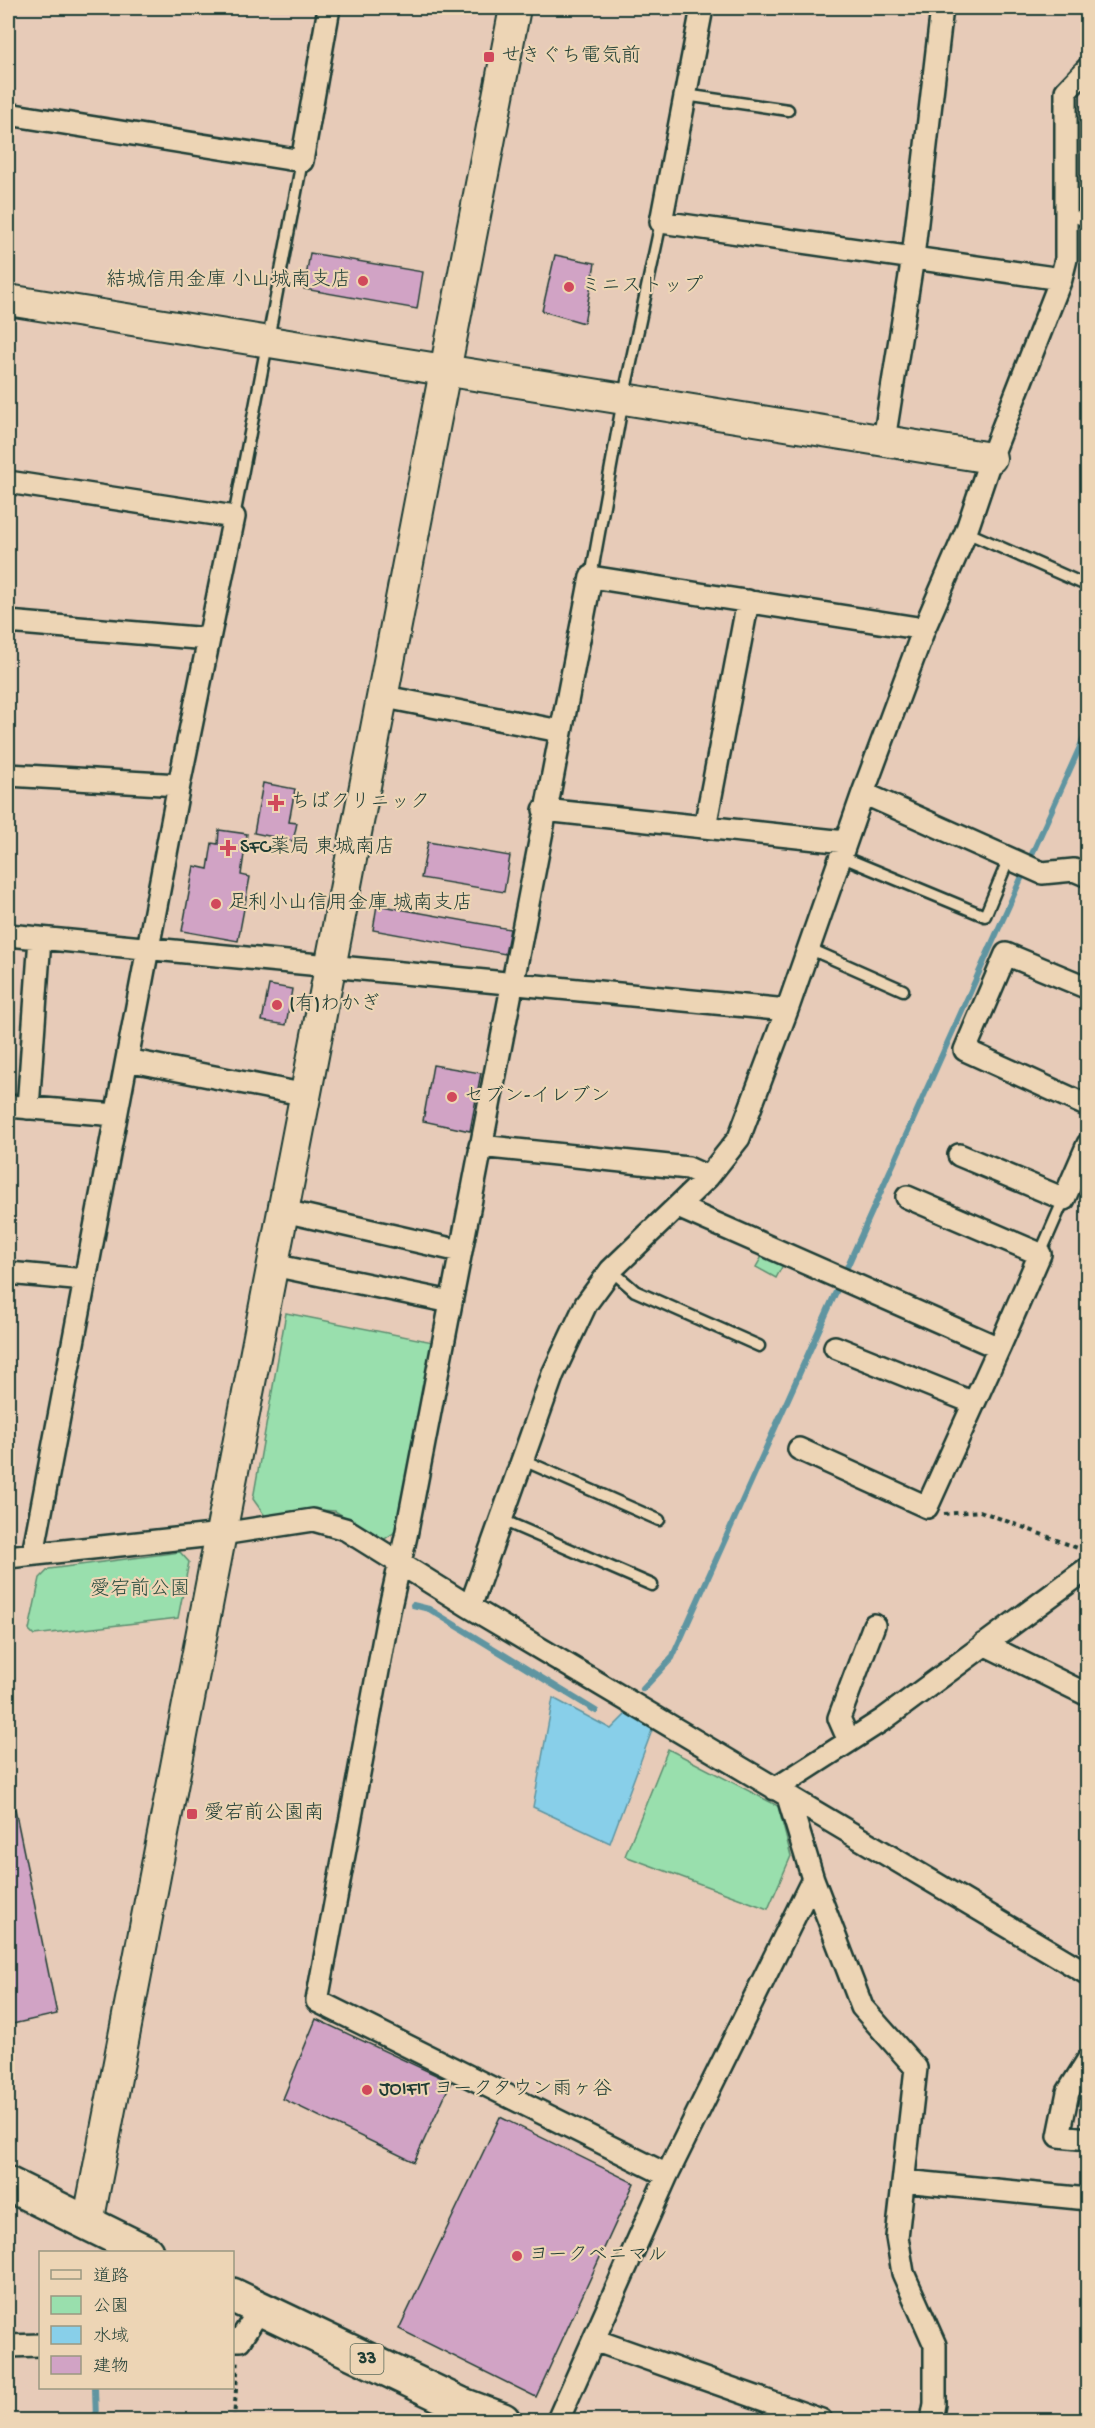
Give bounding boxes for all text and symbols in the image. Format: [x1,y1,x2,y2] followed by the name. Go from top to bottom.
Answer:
[501,44,641,69] place label: せきぐち電気前
[482,50,496,64] marker: せきぐち電気前
[106,268,351,293] place label: 結城信用金庫 小山城南支店
[356,274,370,288] marker: 結城信用金庫 小山城南支店
[581,275,703,299] place label: ミニストップ
[562,280,576,294] marker: ミニストップ
[290,791,430,815] place label: ちばクリニック
[267,794,285,812] marker: ちばクリニック
[240,835,395,860] place label: SFC薬局 東城南店
[221,841,235,855] marker: SFC薬局 東城南店
[228,891,473,916] place label: 足利小山信用金庫 城南支店
[209,897,223,911] marker: 足利小山信用金庫 城南支店
[289,992,380,1017] place label: (有)わかぎ
[270,998,284,1012] marker: (有)わかぎ
[464,1085,610,1109] place label: セブン-イレブン
[445,1090,459,1104] marker: セブン-イレブン
[90,1577,190,1602] park label: 愛宕前公園
[204,1801,324,1826] place label: 愛宕前公園南
[185,1807,199,1821] marker: 愛宕前公園南
[379,2078,612,2102] place label: JOIFIT ヨークタウン雨ヶ谷
[360,2083,374,2097] marker: JOIFIT ヨークタウン雨ヶ谷
[529,2245,667,2268] place label: ヨークベニマル
[510,2249,524,2263] marker: ヨークベニマル
[39,2251,234,2389] legend
[93,2266,129,2288] text: 道路
[93,2297,129,2318] text: 公園
[93,2326,129,2348] text: 水域
[350,2344,384,2374] road number: 33
[93,2356,129,2378] text: 建物

